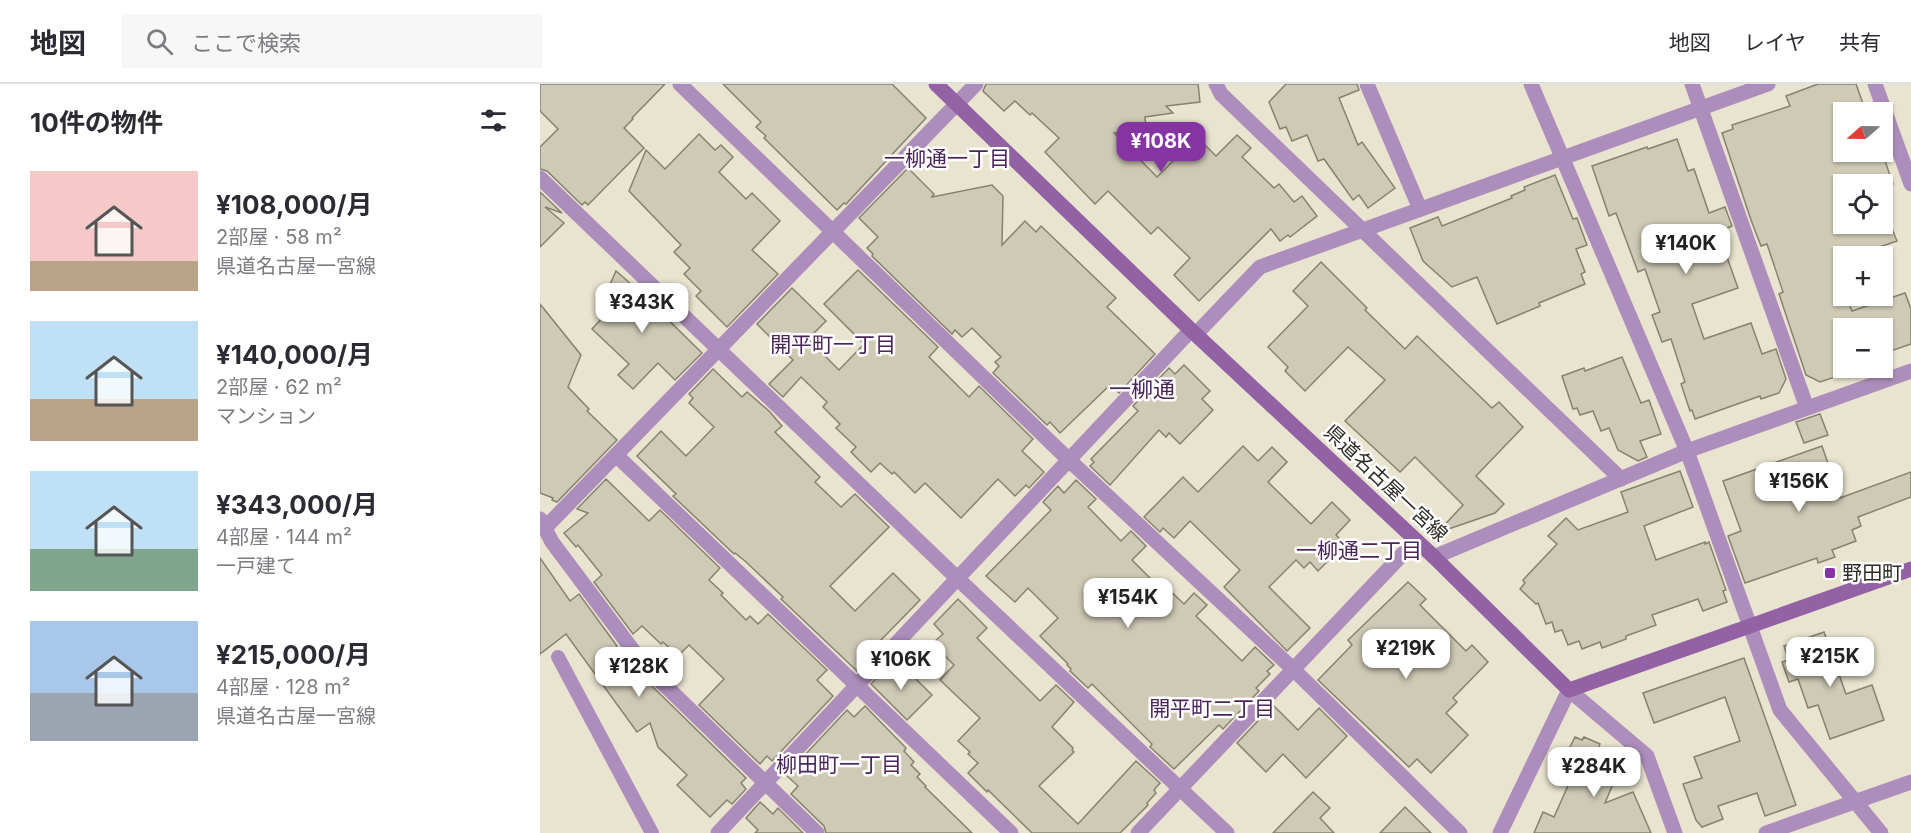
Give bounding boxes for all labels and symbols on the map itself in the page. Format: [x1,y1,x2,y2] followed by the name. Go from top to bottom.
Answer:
[1833,102,1893,162] north arrow
[1119,122,1203,173] pin: ¥108K
[884,146,1010,171] district label: 一柳通一丁目
[1644,224,1728,275] pin: ¥140K
[600,283,684,334] pin: ¥343K
[770,332,896,357] district label: 開平町一丁目
[1109,376,1175,402] district label: 一柳通
[1319,420,1453,546] street label: 県道名古屋一宮線
[1757,462,1841,513] pin: ¥156K
[1296,538,1422,563] district label: 一柳通二丁目
[1842,561,1902,585] place label: 野田町
[1823,566,1837,580] marker: 野田町
[1086,578,1170,629] pin: ¥154K
[1364,629,1448,680] pin: ¥219K
[1788,637,1872,688] pin: ¥215K
[859,640,943,691] pin: ¥106K
[597,647,681,698] pin: ¥128K
[1149,696,1275,721] district label: 開平町二丁目
[1552,747,1636,798] pin: ¥284K
[776,752,902,777] district label: 柳田町一丁目

